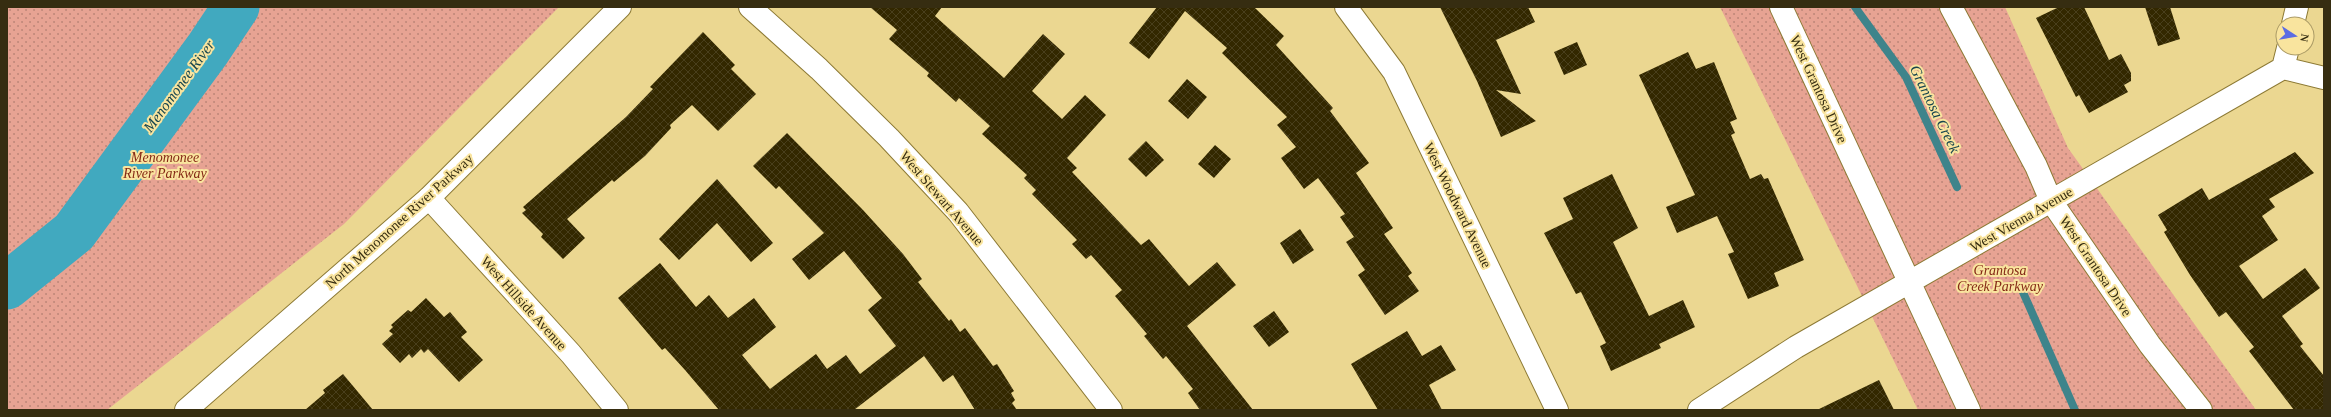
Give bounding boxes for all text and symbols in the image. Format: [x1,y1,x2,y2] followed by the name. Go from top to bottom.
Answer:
[2275,16,2315,56] north arrow
[1787,33,1850,145] street label: West Grantosa Drive
[2298,33,2311,43] text: N
[140,37,218,136] water label: Menomonee River
[1907,62,1963,156] water label: Grantosa Creek
[1421,140,1494,270] street label: West Woodward Avenue
[897,148,986,248] street label: West Stewart Avenue
[122,150,208,181] park label: Menomonee River Parkway
[323,151,476,292] street label: North Menomonee River Parkway
[1967,184,2075,255] street label: West Vienna Avenue
[2057,214,2135,319] street label: West Grantosa Drive
[478,253,570,353] street label: West Hillside Avenue
[1957,263,2044,294] park label: Grantosa Creek Parkway

